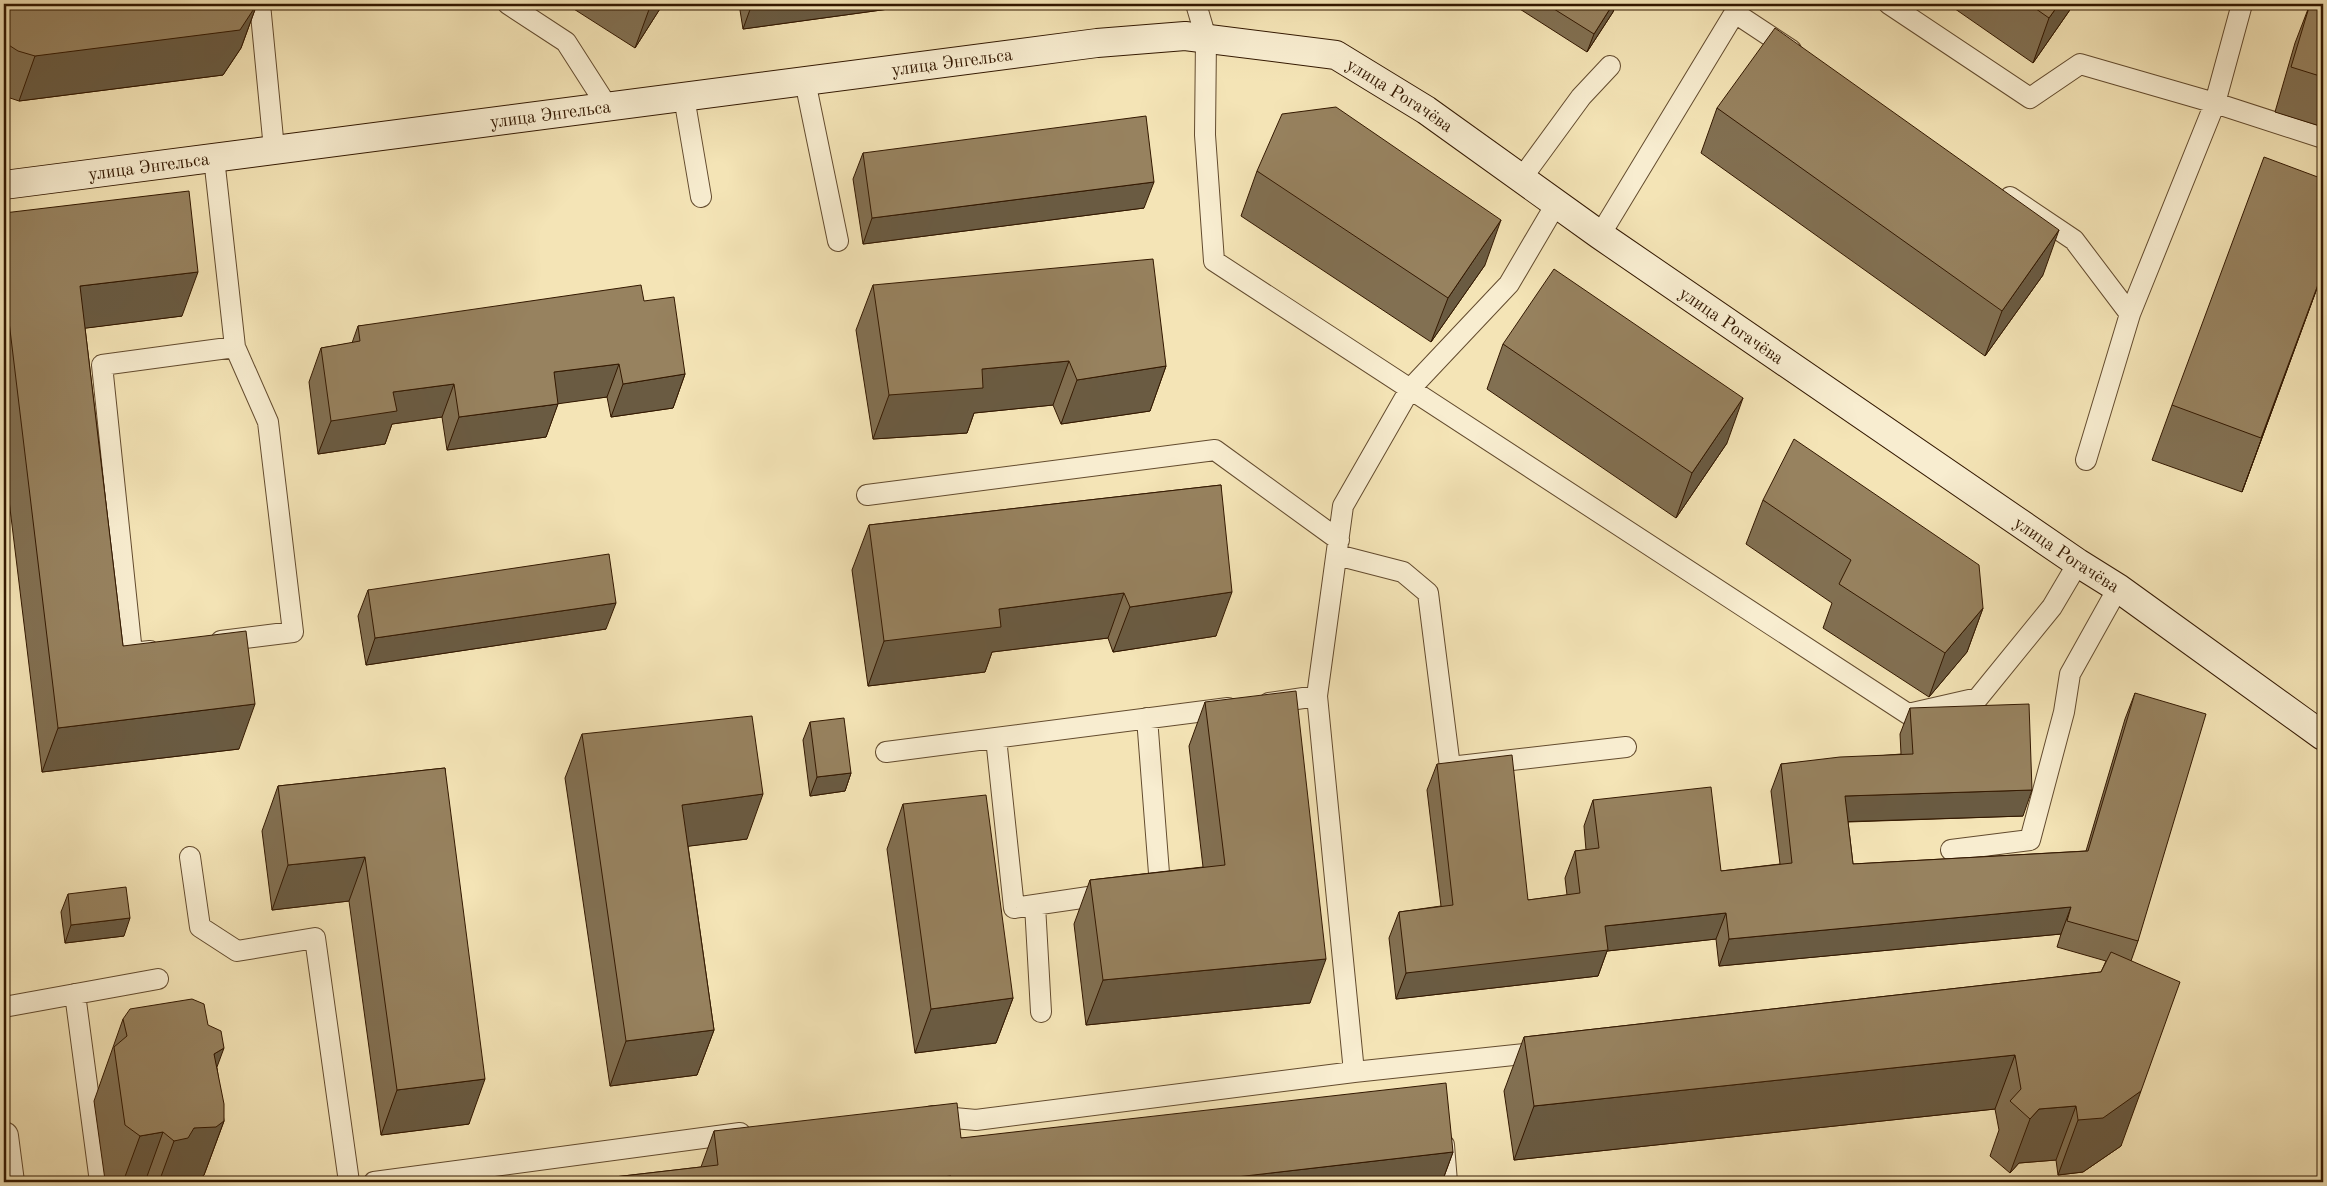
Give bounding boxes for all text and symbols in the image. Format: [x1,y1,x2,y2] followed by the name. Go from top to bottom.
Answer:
[891,46,1014,80] street label: улица Энгельса
[1343,56,1456,136] street label: улица Рогачёва
[489,98,612,132] street label: улица Энгельса
[87,150,211,184] street label: улица Энгельса
[1676,284,1787,368] street label: улица Рогачёва
[2010,514,2122,596] street label: улица Рогачёва

